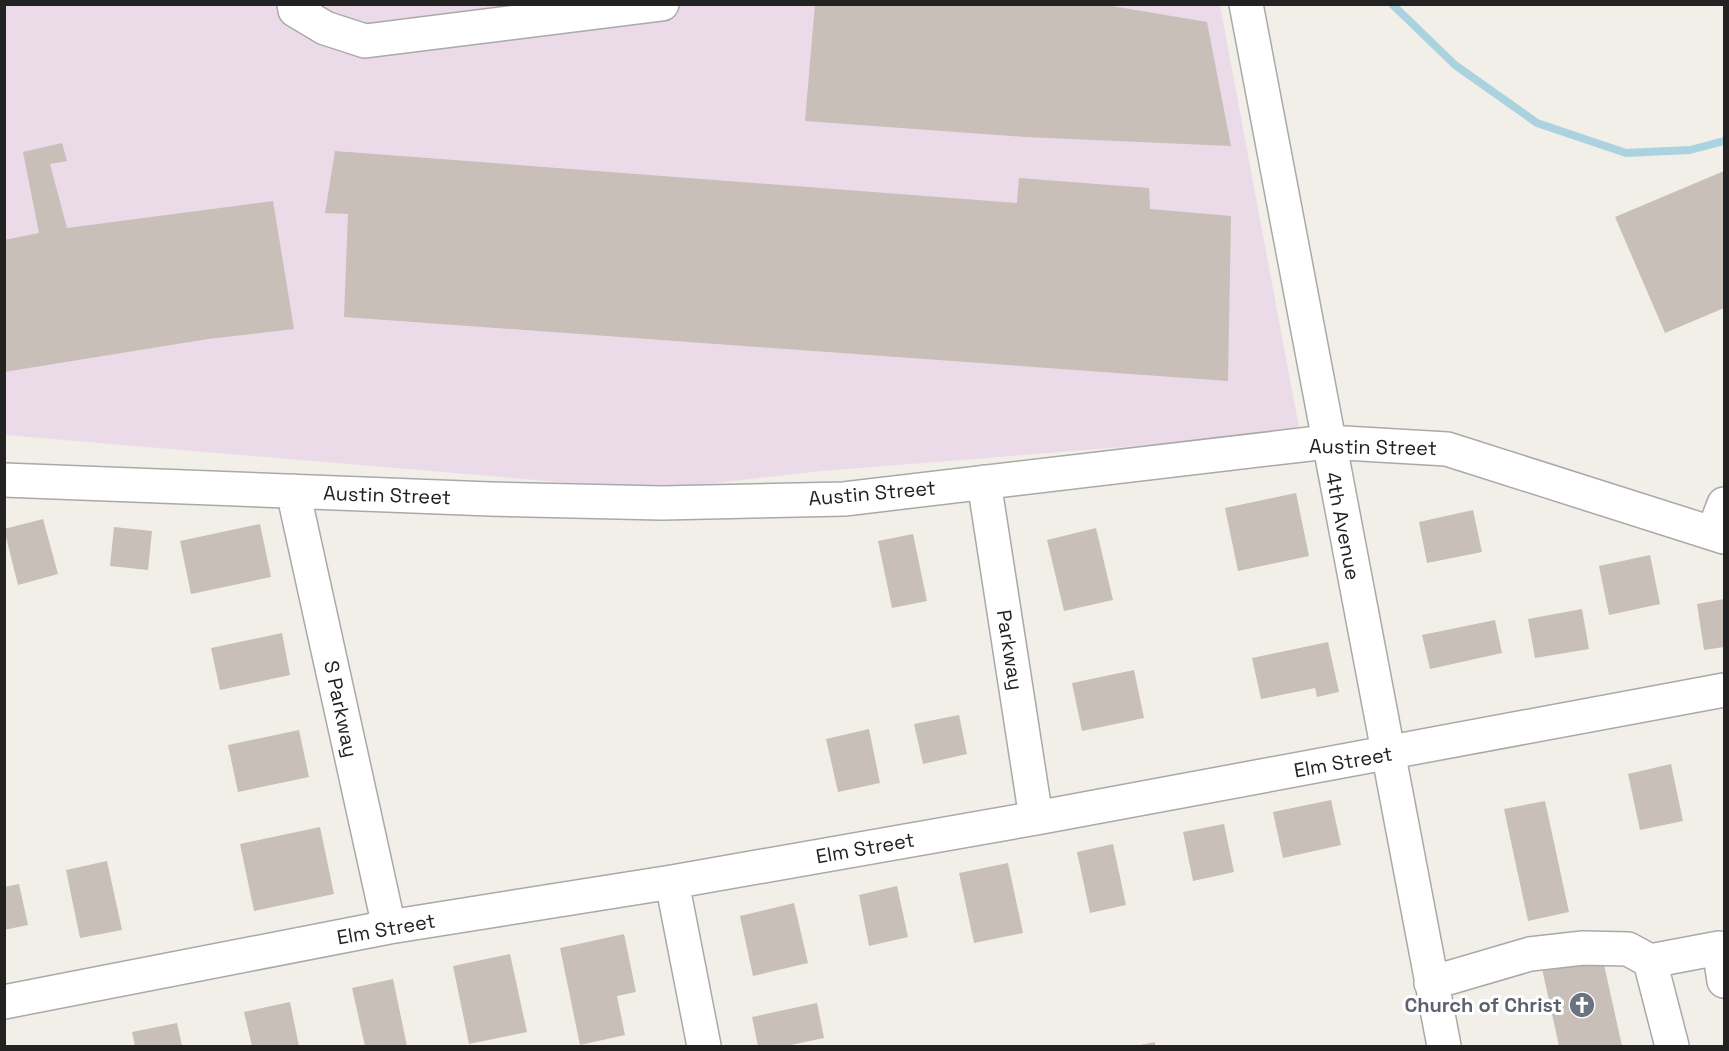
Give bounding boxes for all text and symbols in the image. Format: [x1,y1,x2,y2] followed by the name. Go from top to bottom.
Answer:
[1309,433,1437,461] street label: Austin Street
[1320,470,1366,582] street label: 4th Avenue
[807,474,937,512] street label: Austin Street
[323,480,451,510] street label: Austin Street
[991,608,1029,692] street label: Parkway
[318,658,364,760] street label: S Parkway
[1292,741,1394,783] street label: Elm Street
[814,827,916,869] street label: Elm Street
[335,908,437,950] street label: Elm Street
[1567,990,1597,1020] church icon: Church of Christ
[1404,992,1562,1018] place label: Church of Christ

